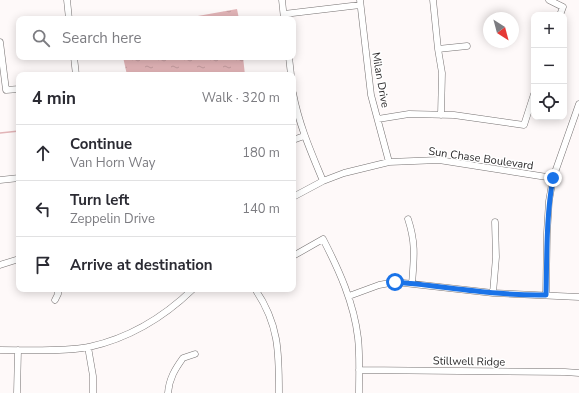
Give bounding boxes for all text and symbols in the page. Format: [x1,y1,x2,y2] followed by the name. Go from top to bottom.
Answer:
[483,12,519,48] north arrow
[531,12,567,120] map controls
[531,12,567,48] button: +
[16,16,296,60] search box
[30,27,52,49] icon: search
[62,28,142,48] text: Search here
[531,48,567,84] button: −
[368,51,393,109] street label: Milan Drive
[531,84,567,120] button: locate
[32,87,76,110] text: 4 min
[202,89,280,107] text: Walk · 320 m
[70,134,132,154] text: Continue
[32,142,54,164] icon: ahead
[242,144,280,162] text: 180 m
[427,144,534,173] street label: Sun Chase Boulevard
[70,154,155,172] text: Van Horn Way
[544,169,562,187] route end
[70,190,129,210] text: Turn left
[32,198,54,220] icon: left
[242,200,280,218] text: 140 m
[70,210,155,228] text: Zeppelin Drive
[32,254,54,276] icon: arrive
[70,255,213,275] text: Arrive at destination
[386,273,404,291] route start
[433,353,506,370] street label: Stillwell Ridge

